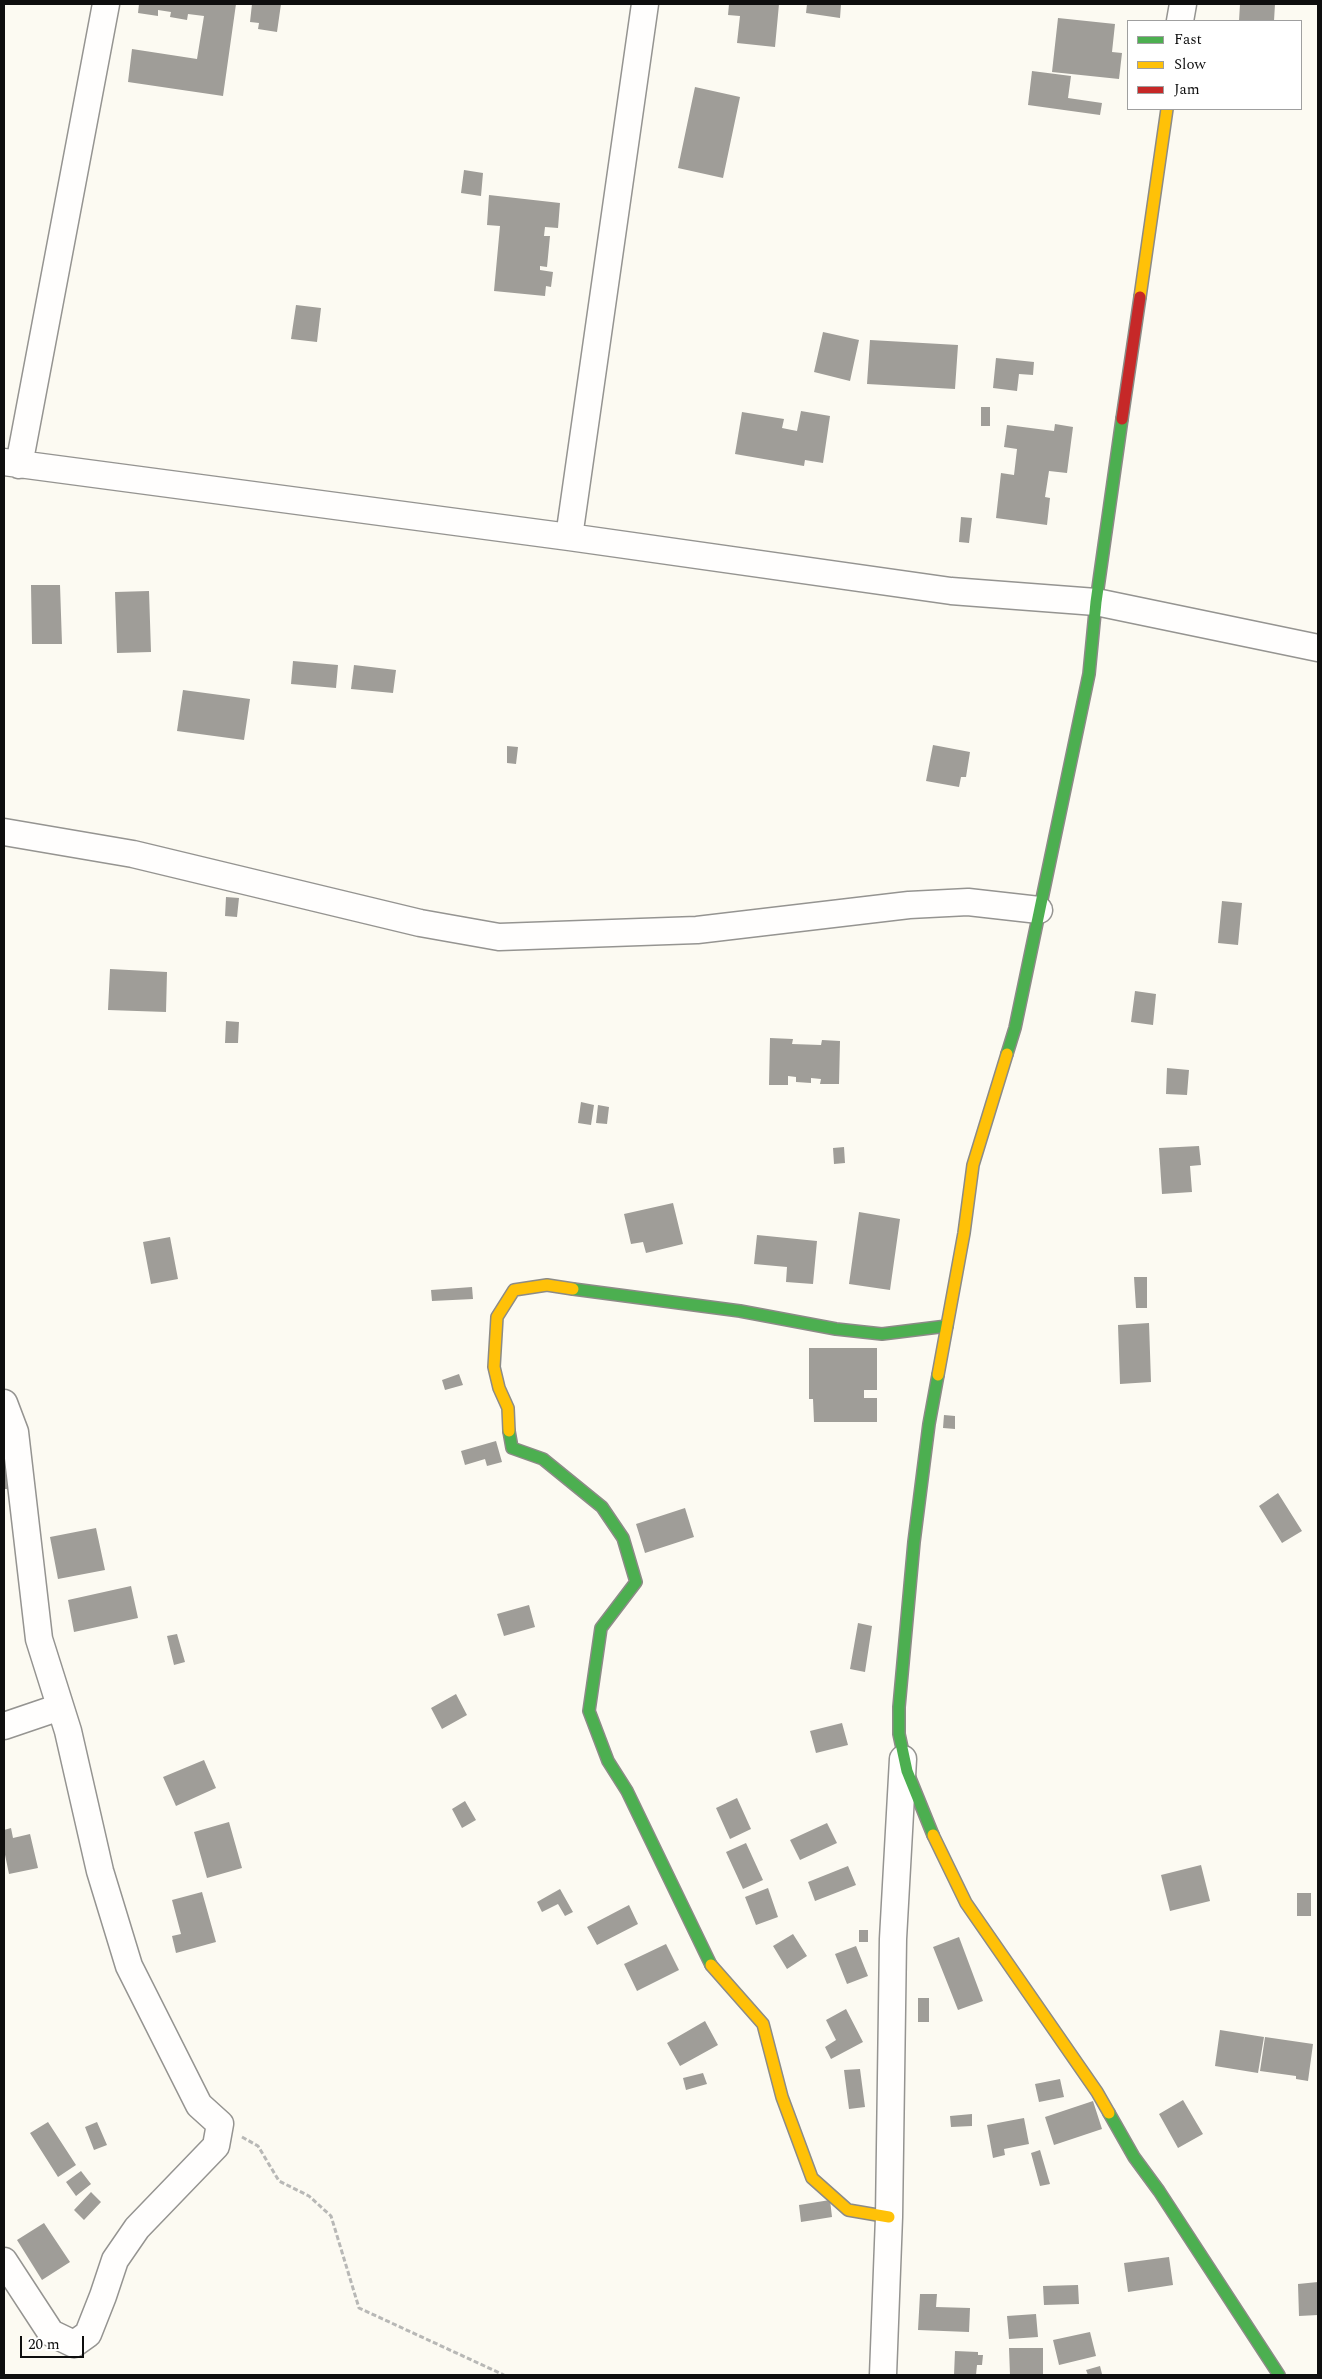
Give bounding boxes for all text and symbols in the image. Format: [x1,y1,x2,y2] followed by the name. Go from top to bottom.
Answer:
[1127,20,1302,110] legend
[1174,28,1202,51] text: Fast
[1174,53,1206,76] text: Slow
[1174,78,1200,101] text: Jam
[22,2326,86,2358] scale bar
[28,2333,60,2356] text: 20 m

